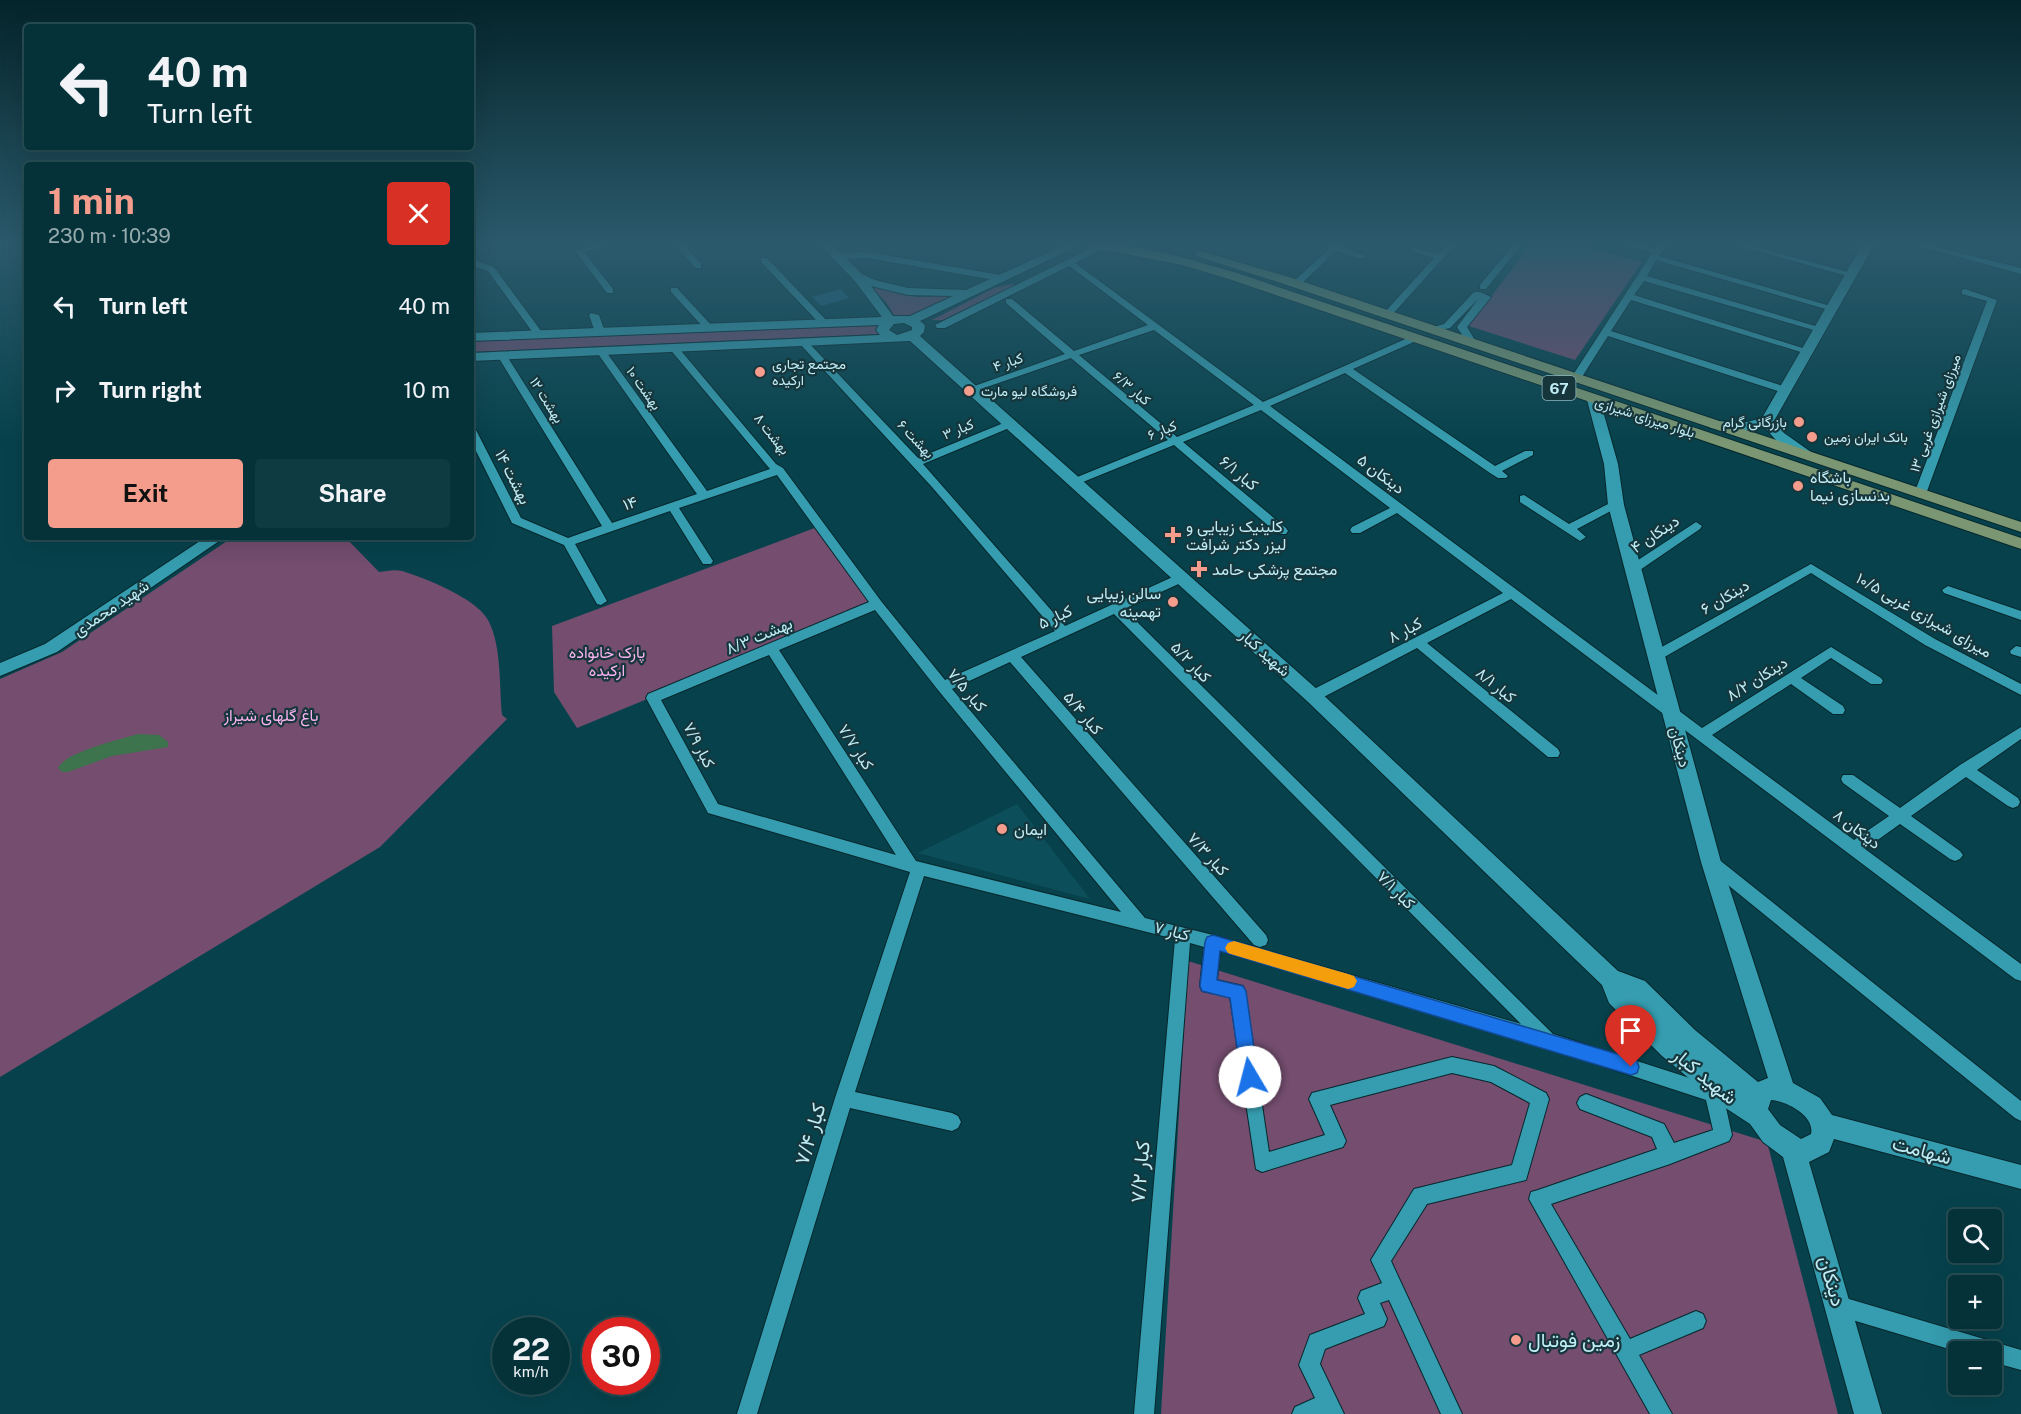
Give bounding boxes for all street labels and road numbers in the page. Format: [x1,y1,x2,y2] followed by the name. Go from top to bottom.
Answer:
[991,349,1026,376] street label: ۴ کبار
[1906,352,1965,475] street label: ۱۳ میرزای شیرازی غربی
[622,363,665,413] street label: ۱۰ بهشت
[1109,368,1154,409] street label: ۶/۳ کبار
[526,374,567,426] street label: ۱۲ بهشت
[1542,376,1576,400] road number: 67
[1593,393,1697,442] street label: بلوار میرزای شیرازی
[750,410,793,458] street label: ۸ بهشت
[940,416,976,443] street label: ۳ کبار
[894,417,938,462] street label: ۶ بهشت
[1145,417,1179,444] street label: ۶ کبار
[490,447,535,508] street label: ۱۴ بهشت
[1354,450,1408,498] street label: ۵ دینکان
[1215,452,1262,495] street label: ۶/۱ کبار
[620,492,640,514] street label: ۱۴
[1627,511,1683,557] street label: دینکان ۴
[1852,568,1995,662] street label: ۱۰/۵ میرزای شیرازی غربی
[70,576,153,641] street label: شهید محمدی
[1697,576,1753,618] street label: دینکان ۶
[1035,601,1076,634] street label: ۵ کبار
[723,613,796,659] street label: بهشت ۸/۳
[1385,613,1426,648] street label: ۸ کبار
[1235,625,1294,681] street label: شهید کبار
[1166,638,1215,687] street label: ۵/۲ کبار
[1723,653,1791,705] street label: دینکان ۸/۲
[1472,663,1520,708] street label: ۸/۱ کبار
[943,664,991,716] street label: ۷/۵ کبار
[1059,688,1106,739] street label: ۵/۴ کبار
[678,719,719,772] street label: ۷/۹ کبار
[833,721,878,774] street label: ۷/۷ کبار
[1665,725,1695,769] street label: دینکان
[1830,805,1884,853] street label: ۸ دینکان
[1183,828,1232,880] street label: ۷/۳ کبار
[1372,867,1419,914] street label: ۷/۱ کبار
[1152,917,1192,946] street label: ۷ کبار
[1666,1042,1742,1110] street label: شهید کبار
[789,1100,832,1168] street label: ۷/۴ کبار
[1890,1131,1954,1170] street label: شهامت
[1125,1140,1156,1204] street label: ۷/۲ کبار
[1813,1253,1851,1309] street label: دینکان

